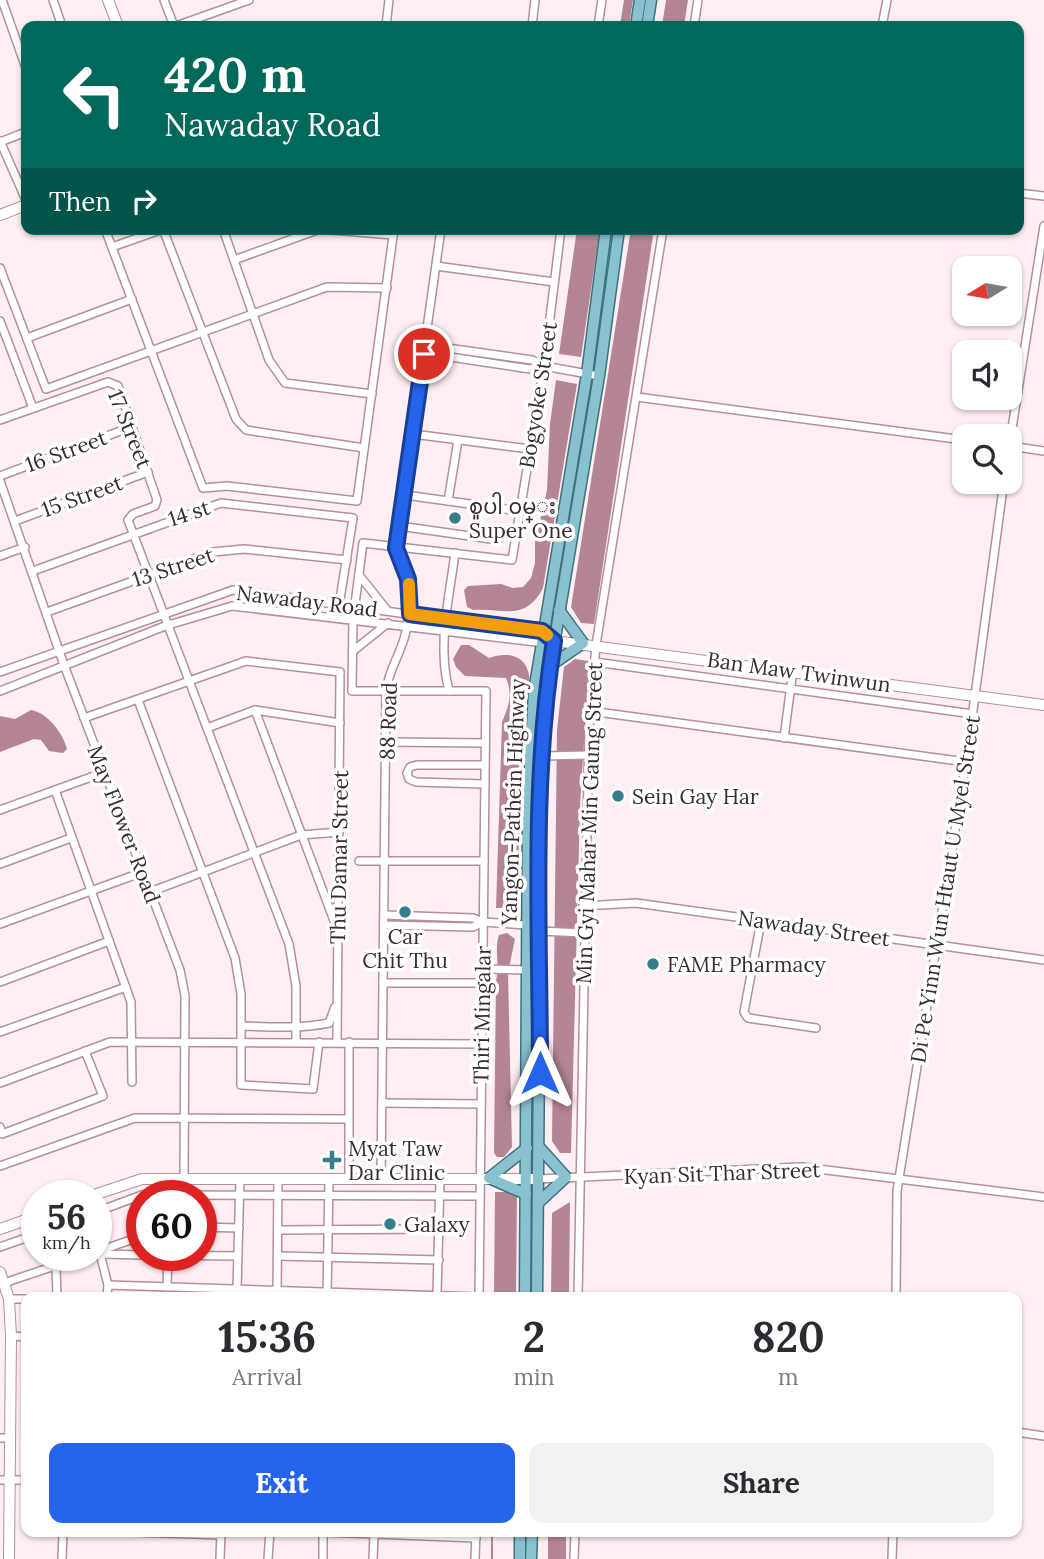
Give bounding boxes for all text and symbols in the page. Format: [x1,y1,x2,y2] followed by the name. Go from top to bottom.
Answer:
[164,43,306,105] text: 420 m
[49,49,140,140] icon: left
[164,104,381,145] text: Nawaday Road
[125,182,163,220] icon: right
[49,185,111,218] text: Then
[952,256,1022,326] north arrow
[952,256,1022,494] map controls
[513,319,563,470] street label: Bogyoke Street
[394,324,454,384] pin
[405,335,443,373] icon: arrive
[952,340,1022,410] button: sound
[102,386,158,473] street label: 17 Street
[22,424,111,478] street label: 16 Street
[952,424,1022,494] button: search
[38,469,127,523] street label: 15 Street
[469,492,573,544] place label: စူပါ ၀မ္း Super One
[165,493,214,532] street label: 14 st
[447,510,463,526] marker: စူပါ ၀မ္း Super One
[129,541,218,593] street label: 13 Street
[235,579,379,623] street label: Nawaday Road
[706,646,893,698] street label: Ban Maw Twinwun
[570,661,608,984] street label: Min Gyi Mahar Min Gaung Street
[495,678,531,927] street label: Yangon-Pathein Highway
[373,682,403,760] street label: 88 Road
[904,712,986,1065] street label: Di Pe Yinn Wun Htaut U Myel Street
[81,741,167,907] street label: May Flower Road
[324,769,354,944] street label: Thu Damar Street
[632,783,759,810] place label: Sein Gay Har
[610,788,626,804] marker: Sein Gay Har
[397,904,413,920] marker: Car Chit Thu
[736,904,893,952] street label: Nawaday Street
[362,923,448,974] place label: Car Chit Thu
[467,946,497,1084] street label: Thiri Mingalar
[667,951,826,978] place label: FAME Pharmacy
[645,956,661,972] marker: FAME Pharmacy
[503,1036,577,1110] position arrow
[348,1135,445,1186] place label: Myat Taw Dar Clinic
[322,1150,342,1170] marker: Myat Taw Dar Clinic
[623,1156,822,1190] street label: Kyan Sit Thar Street
[126,1180,217,1271] speed limit sign: 60
[47,1194,86,1239] text: 56
[404,1211,470,1238] place label: Galaxy
[382,1216,398,1232] marker: Galaxy
[42,1231,91,1254] text: km/h
[218,1310,316,1364] text: 15:36
[523,1310,545,1364] text: 2
[752,1310,825,1364] text: 820
[232,1362,302,1391] text: Arrival
[513,1362,554,1391] text: min
[778,1362,798,1391] text: m
[49,1443,515,1523] button: Exit
[529,1443,994,1523] button: Share

